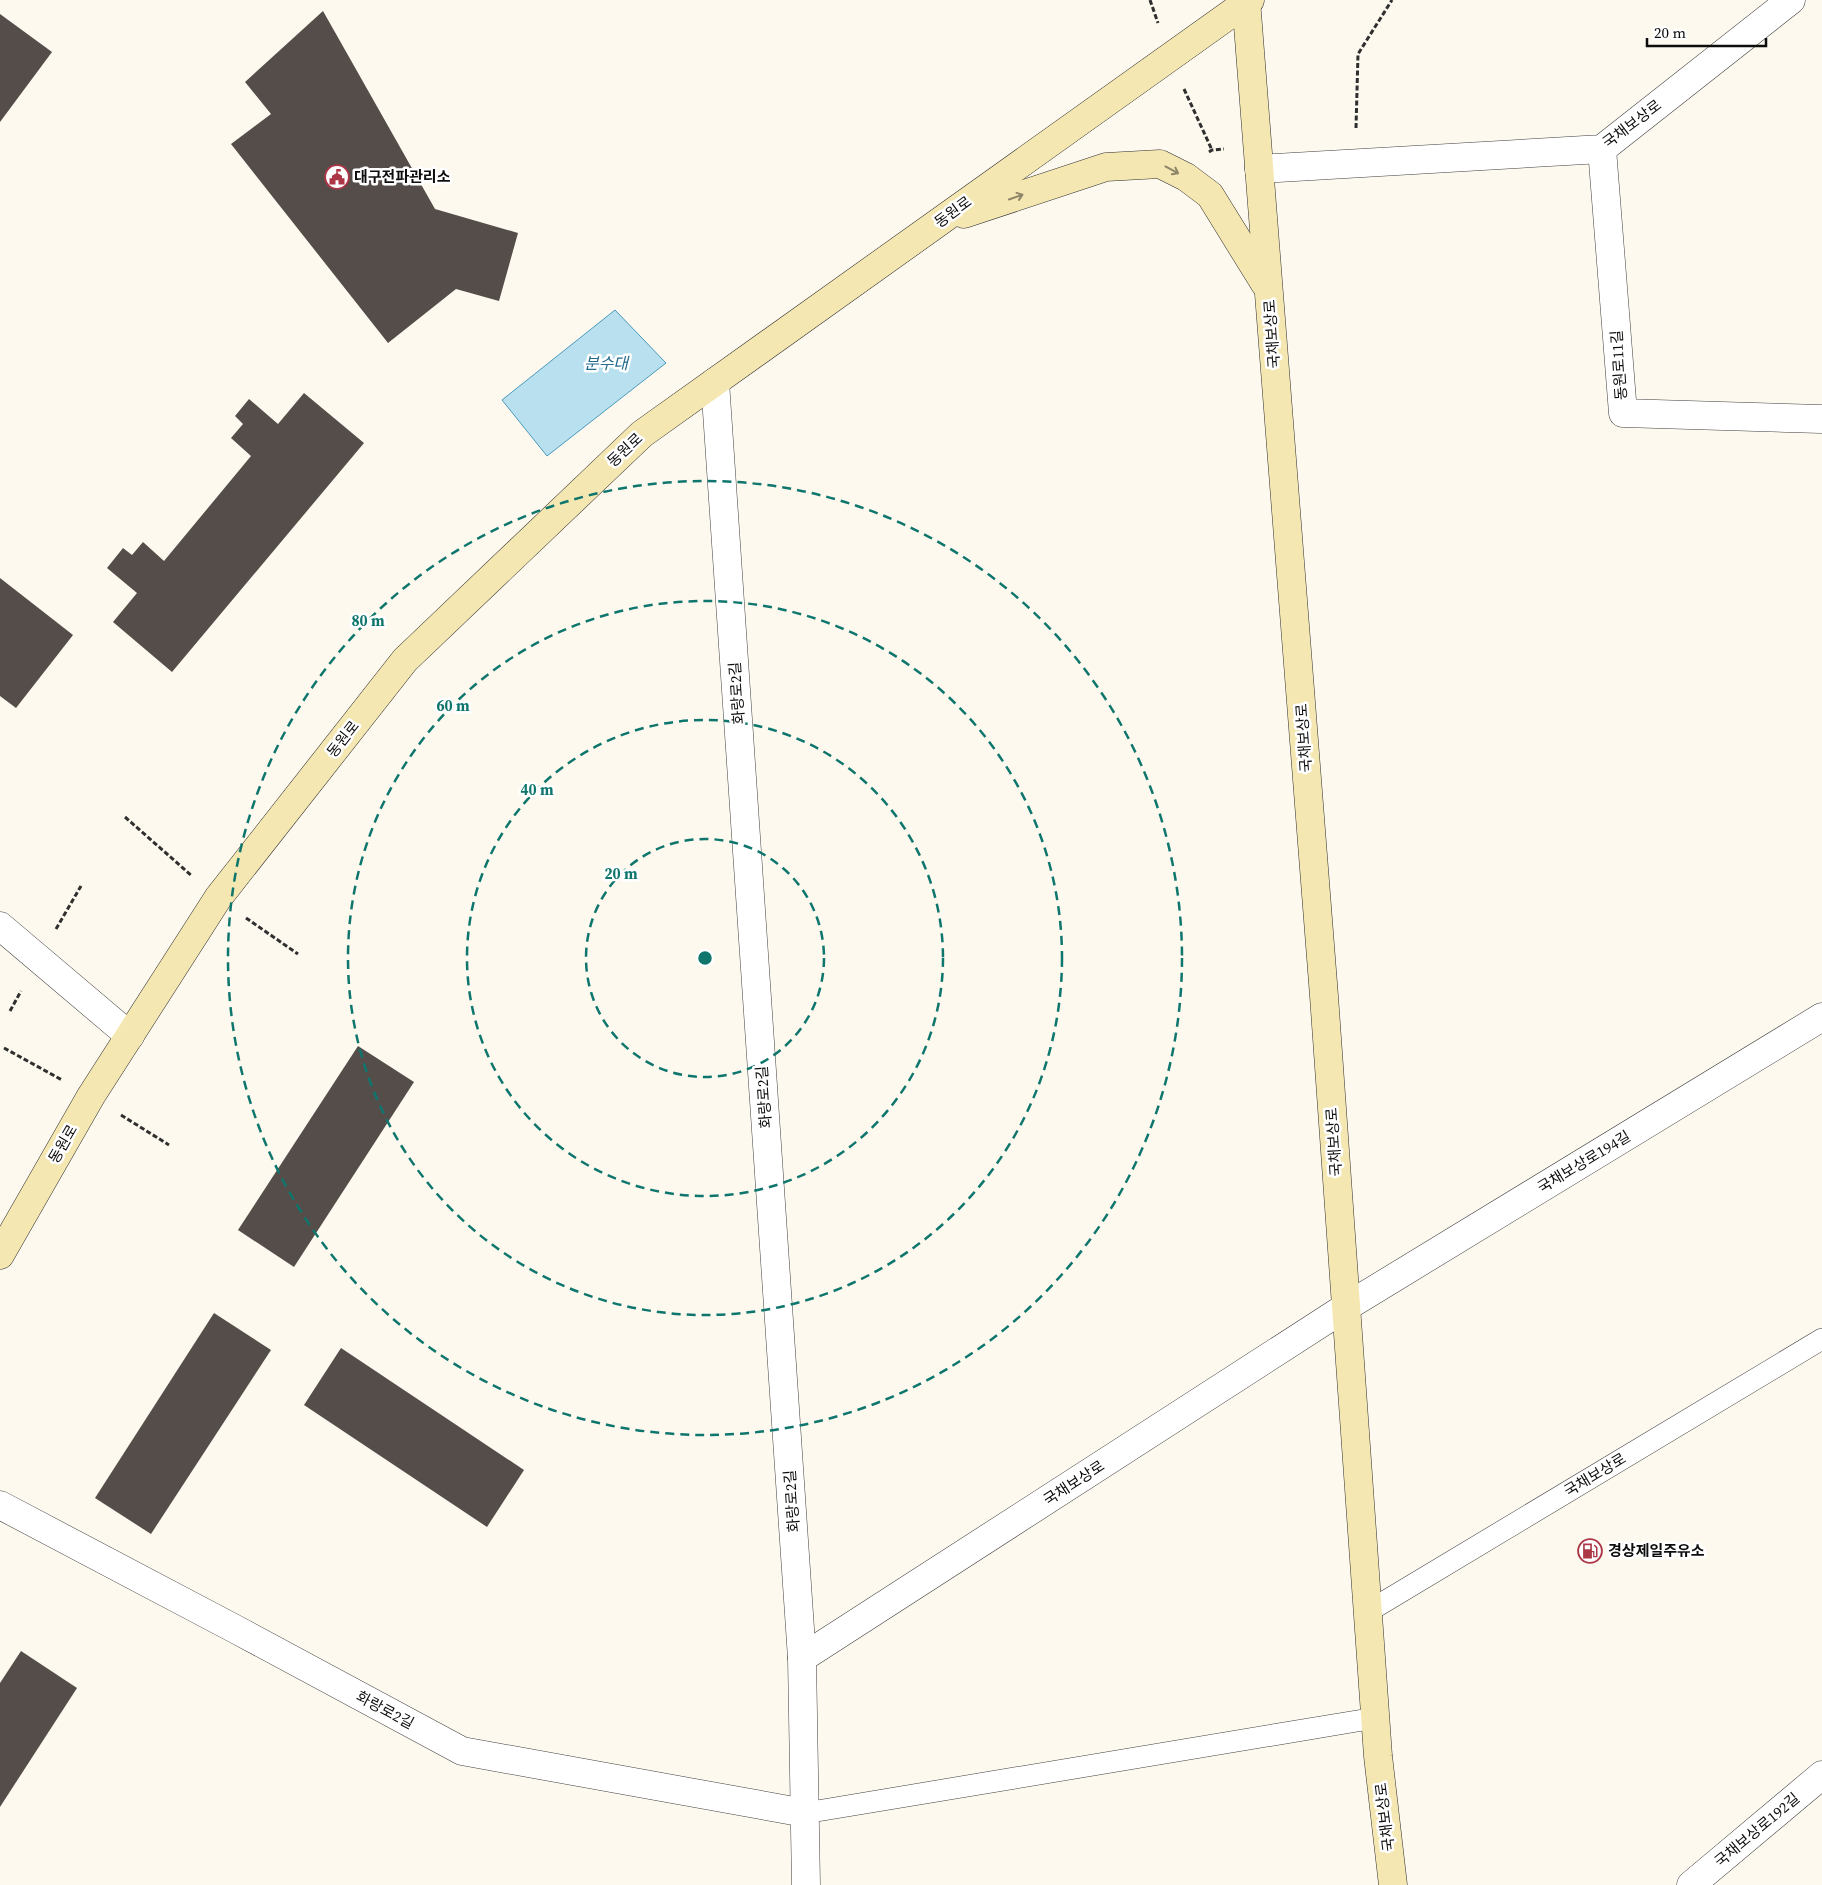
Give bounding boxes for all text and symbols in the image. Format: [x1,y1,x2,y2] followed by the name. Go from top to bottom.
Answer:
[1647,15,1766,47] scale bar
[1654,22,1686,43] text: 20 m
[1598,94,1666,153] street label: 국채보상로
[324,164,350,190] public building icon: 대구전파관리소
[1165,165,1180,175] one-way arrow
[354,166,451,187] place label: 대구전파관리소
[930,191,976,232] street label: 동원로
[1008,192,1024,201] one-way arrow
[1259,299,1284,369] street label: 국채보상로
[1606,329,1631,401] street label: 동원로11길
[584,352,630,374] water label: 분수대
[602,428,647,471] street label: 동원로
[351,610,385,631] text: 80 m
[724,661,749,725] street label: 화랑로2길
[436,695,470,716] text: 60 m
[1291,703,1316,773] street label: 국채보상로
[322,716,364,761] street label: 동원로
[520,779,554,800] text: 40 m
[604,863,638,884] text: 20 m
[696,949,714,967] centre of rings
[751,1065,776,1129] street label: 화랑로2길
[1321,1107,1346,1177] street label: 국채보상로
[43,1121,82,1167] street label: 동원로
[1533,1125,1634,1198] street label: 국채보상로194길
[1560,1448,1630,1501] street label: 국채보상로
[1039,1455,1108,1510] street label: 국채보상로
[779,1469,804,1533] street label: 화랑로2길
[1577,1538,1603,1564] fuel station icon: 경상제일주유소
[1608,1540,1705,1561] place label: 경상제일주유소
[353,1686,418,1734] street label: 화랑로2길
[1370,1782,1399,1853] street label: 국채보상로
[1710,1788,1804,1872] street label: 국채보상로192길

